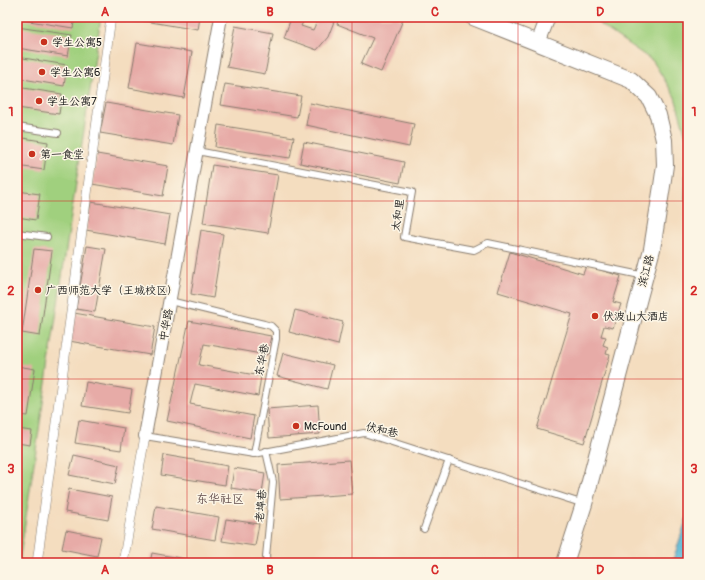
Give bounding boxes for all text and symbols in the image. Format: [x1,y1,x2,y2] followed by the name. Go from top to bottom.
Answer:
[101,4,110,20] text: A
[266,4,274,20] text: B
[431,4,439,20] text: C
[596,4,604,20] text: D
[52,36,102,49] place label: 学生公寓5
[39,37,49,47] marker: 学生公寓5
[50,66,100,79] place label: 学生公寓6
[37,67,47,77] marker: 学生公寓6
[47,95,97,108] place label: 学生公寓7
[34,96,44,106] marker: 学生公寓7
[8,104,14,120] text: 1
[691,104,697,120] text: 1
[40,148,84,161] place label: 第一食堂
[27,149,37,159] marker: 第一食堂
[389,198,407,232] street label: 太和里
[635,253,657,289] street label: 滨江路
[7,283,15,299] text: 2
[690,283,698,299] text: 2
[46,284,178,297] place label: 广西师范大学（王城校区）
[33,285,43,295] marker: 广西师范大学（王城校区）
[157,308,175,342] street label: 中华路
[603,310,669,323] place label: 伏波山大酒店
[590,311,600,321] marker: 伏波山大酒店
[252,343,272,377] street label: 东华巷
[304,420,347,433] place label: McFound
[364,420,400,440] street label: 伏和巷
[291,421,301,431] marker: McFound
[7,461,15,477] text: 3
[690,461,698,477] text: 3
[253,489,269,523] street label: 老埠巷
[196,492,244,507] district label: 东华社区
[101,562,110,578] text: A
[266,562,274,578] text: B
[431,562,439,578] text: C
[596,562,604,578] text: D

